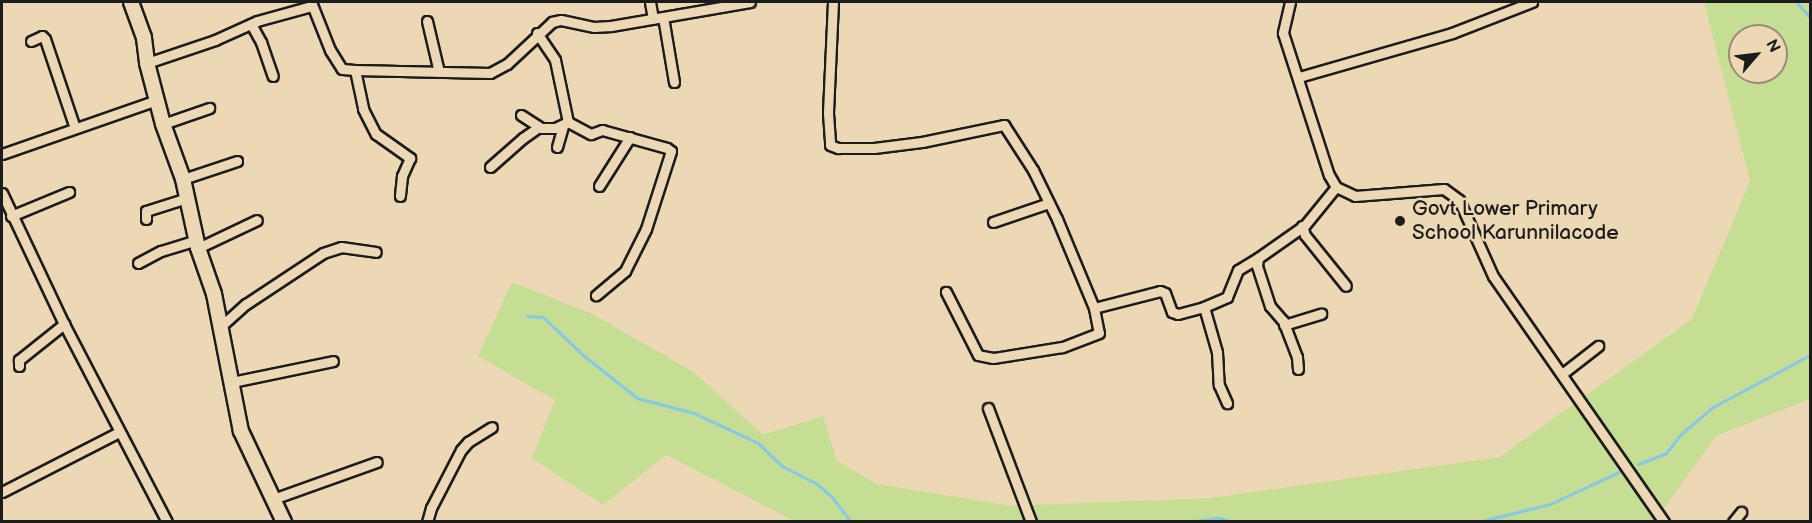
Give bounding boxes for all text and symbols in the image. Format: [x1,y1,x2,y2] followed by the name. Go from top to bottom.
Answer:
[1728,24,1788,84] north arrow
[1761,36,1784,56] text: N
[1412,196,1619,246] place label: Govt Lower Primary School Karunnilacode
[1393,214,1407,228] marker: Govt Lower Primary School Karunnilacode

